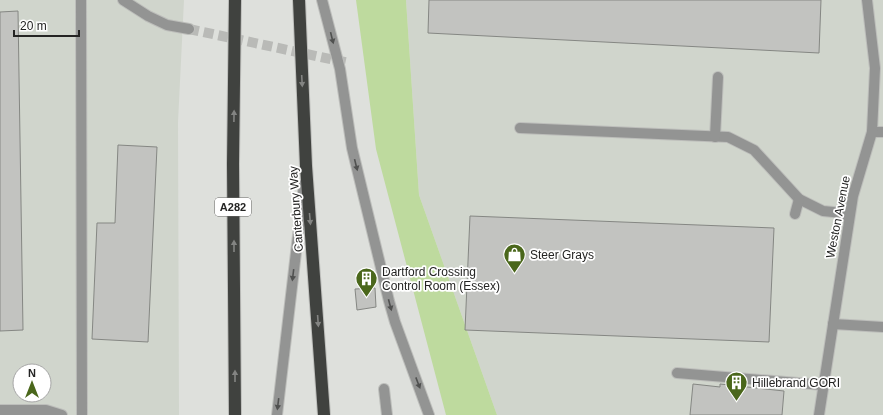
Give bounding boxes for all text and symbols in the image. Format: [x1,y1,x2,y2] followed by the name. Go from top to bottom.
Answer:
[14,12,79,38] scale bar
[20,19,47,33] text: 20 m
[329,32,335,44] one-way arrow
[299,75,306,87] one-way arrow
[230,110,237,122] one-way arrow
[354,159,360,172] one-way arrow
[286,165,306,253] street label: Canterbury Way
[823,174,853,259] street label: Weston Avenue
[215,198,251,216] road number: A282
[307,213,314,225] one-way arrow
[231,239,237,252] one-way arrow
[501,242,527,275] shop icon: Steer Grays
[530,248,594,262] place label: Steer Grays
[382,265,500,293] place label: Dartford Crossing Control Room (Essex)
[353,266,379,299] building icon: Dartford Crossing Control Room (Essex)
[290,269,296,281] one-way arrow
[387,300,393,312] one-way arrow
[314,315,321,327] one-way arrow
[12,363,52,403] north arrow
[28,367,36,379] text: N
[232,369,238,382] one-way arrow
[724,370,750,403] building icon: Hillebrand GORI
[752,376,840,390] place label: Hillebrand GORI
[415,377,421,389] one-way arrow
[275,398,281,410] one-way arrow

